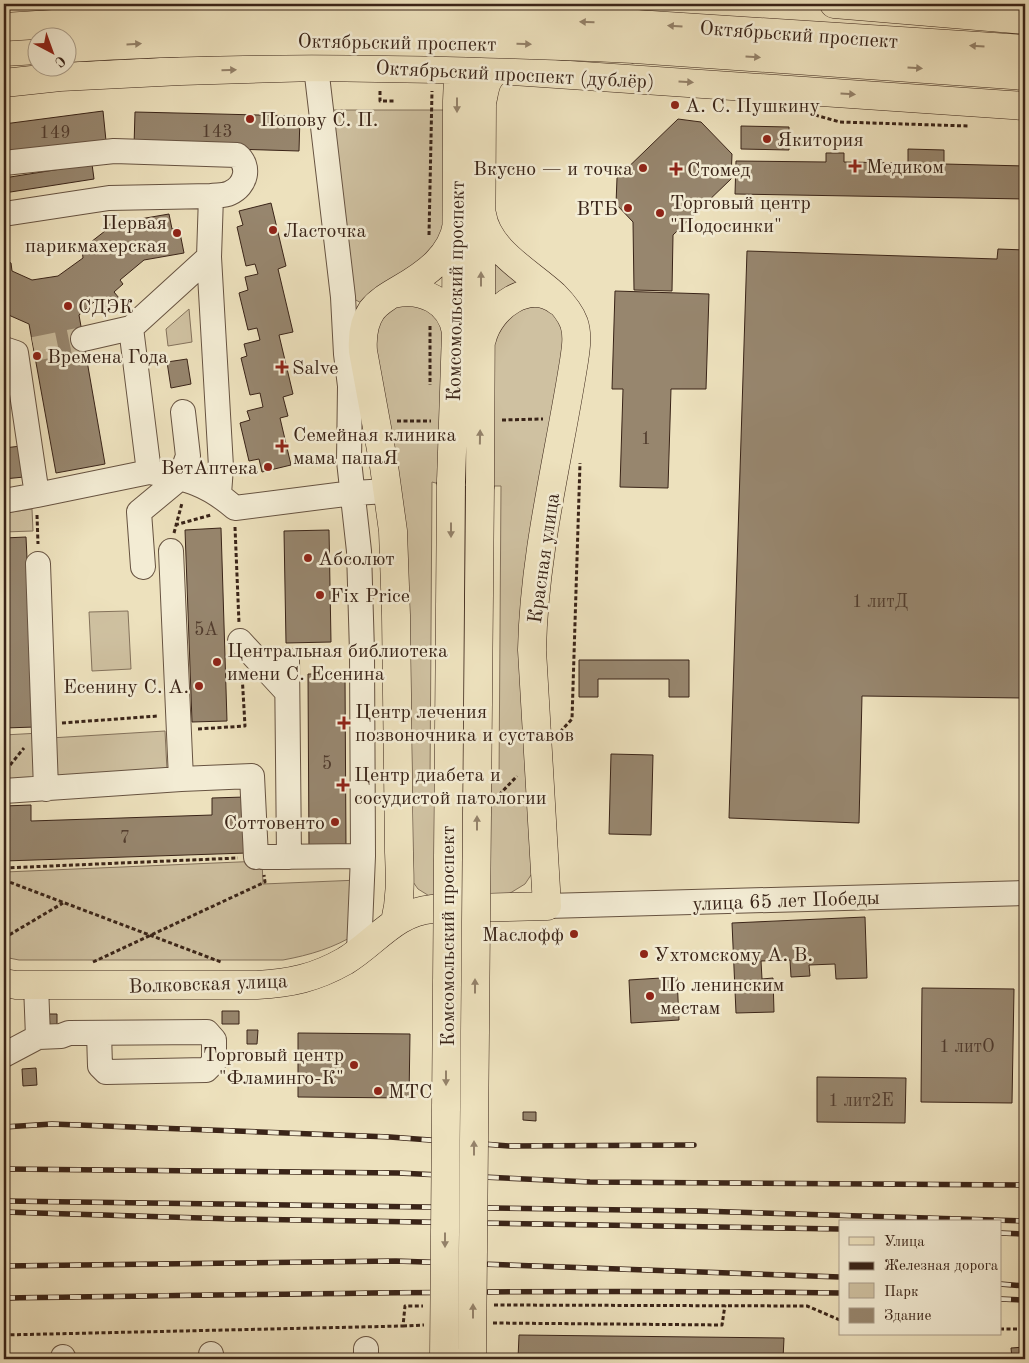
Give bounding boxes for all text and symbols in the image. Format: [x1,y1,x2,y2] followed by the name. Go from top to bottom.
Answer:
[579,17,595,25] one-way arrow
[699,19,899,53] street label: Октябрьский проспект
[666,22,682,30] one-way arrow
[28,28,78,78] north arrow
[297,32,497,56] street label: Октябрьский проспект
[126,40,142,48] one-way arrow
[516,40,532,48] one-way arrow
[968,41,984,49] one-way arrow
[52,53,68,69] text: С
[745,53,761,61] one-way arrow
[375,59,655,93] street label: Октябрьский проспект (дублёр)
[222,65,238,73] one-way arrow
[907,65,923,73] one-way arrow
[678,79,694,87] one-way arrow
[840,90,856,98] one-way arrow
[453,97,461,113] one-way arrow
[685,97,820,117] place label: А. С. Пушкину
[669,99,681,111] marker: А. С. Пушкину
[260,111,378,131] place label: Попову С. П.
[244,113,256,125] marker: Попову С. П.
[201,123,233,141] house number: 143
[39,124,71,142] house number: 149
[777,131,864,151] place label: Якитория
[761,133,773,145] marker: Якитория
[866,158,944,178] place label: Медиком
[848,159,862,173] marker: Медиком
[473,160,633,180] place label: Вкусно — и точка
[687,161,750,181] place label: Стомед
[637,162,649,174] marker: Вкусно — и точка
[669,162,683,176] marker: Стомед
[445,180,469,402] street label: Комсомольский проспект
[670,194,811,237] place label: Торговый центр "Подосинки"
[576,200,618,220] place label: ВТБ
[622,202,634,214] marker: ВТБ
[654,207,666,219] marker: Торговый центр "Подосинки"
[25,214,167,257] place label: Первая парикмахерская
[283,222,367,242] place label: Ласточка
[267,224,279,236] marker: Ласточка
[171,227,183,239] marker: Первая парикмахерская
[478,271,486,287] one-way arrow
[78,298,134,318] place label: СДЭК
[62,300,74,312] marker: СДЭК
[47,348,168,368] place label: Времена Года
[31,350,43,362] marker: Времена Года
[292,359,339,379] place label: Salve
[276,361,288,373] marker: Salve
[293,426,457,469] place label: Семейная клиника мама папаЯ
[476,429,484,445] one-way arrow
[641,430,651,448] house number: 1
[275,439,289,453] marker: Семейная клиника мама папаЯ
[161,459,258,479] place label: ВетАптека
[262,461,274,473] marker: ВетАптека
[526,492,564,625] street label: Красная улица
[447,523,455,539] one-way arrow
[318,550,395,570] place label: Абсолют
[302,552,314,564] marker: Абсолют
[330,587,410,607] place label: Fix Price
[314,589,326,601] marker: Fix Price
[852,593,908,611] house number: 1 литД
[194,621,218,639] house number: 5А
[227,642,448,685] place label: Центральная библиотека имени С. Есенина
[211,656,223,668] marker: Центральная библиотека имени С. Есенина
[63,678,189,698] place label: Есенину С. А.
[193,680,205,692] marker: Есенину С. А.
[355,703,574,746] place label: Центр лечения позвоночника и суставов
[337,716,351,730] marker: Центр лечения позвоночника и суставов
[322,755,332,773] house number: 5
[354,766,547,809] place label: Центр диабета и сосудистой патологии
[336,778,350,792] marker: Центр диабета и сосудистой патологии
[224,814,325,834] place label: Соттовенто
[473,815,481,831] one-way arrow
[329,816,341,828] marker: Соттовенто
[439,826,459,1046] street label: Комсомольский проспект
[120,829,130,847] house number: 7
[692,889,880,915] street label: улица 65 лет Победы
[482,926,564,946] place label: Маслофф
[568,928,580,940] marker: Маслофф
[654,946,813,966] place label: Ухтомскому А. В.
[638,948,650,960] marker: Ухтомскому А. В.
[128,972,288,998] street label: Волковская улица
[660,976,784,1019] place label: По ленинским местам
[471,977,479,993] one-way arrow
[644,990,656,1002] marker: По ленинским местам
[939,1038,995,1056] house number: 1 литО
[203,1046,344,1089] place label: Торговый центр "Фламинго-К"
[348,1059,360,1071] marker: Торговый центр "Фламинго-К"
[442,1070,450,1086] one-way arrow
[388,1083,432,1103] place label: МТС
[372,1085,384,1097] marker: МТС
[828,1092,894,1110] house number: 1 лит2Е
[470,1140,478,1156] one-way arrow
[839,1220,1002,1336] legend
[441,1233,449,1249] one-way arrow
[884,1235,925,1250] text: Улица
[884,1259,999,1274] text: Железная дорога
[884,1285,919,1300] text: Парк
[469,1302,477,1318] one-way arrow
[884,1309,931,1324] text: Здание

